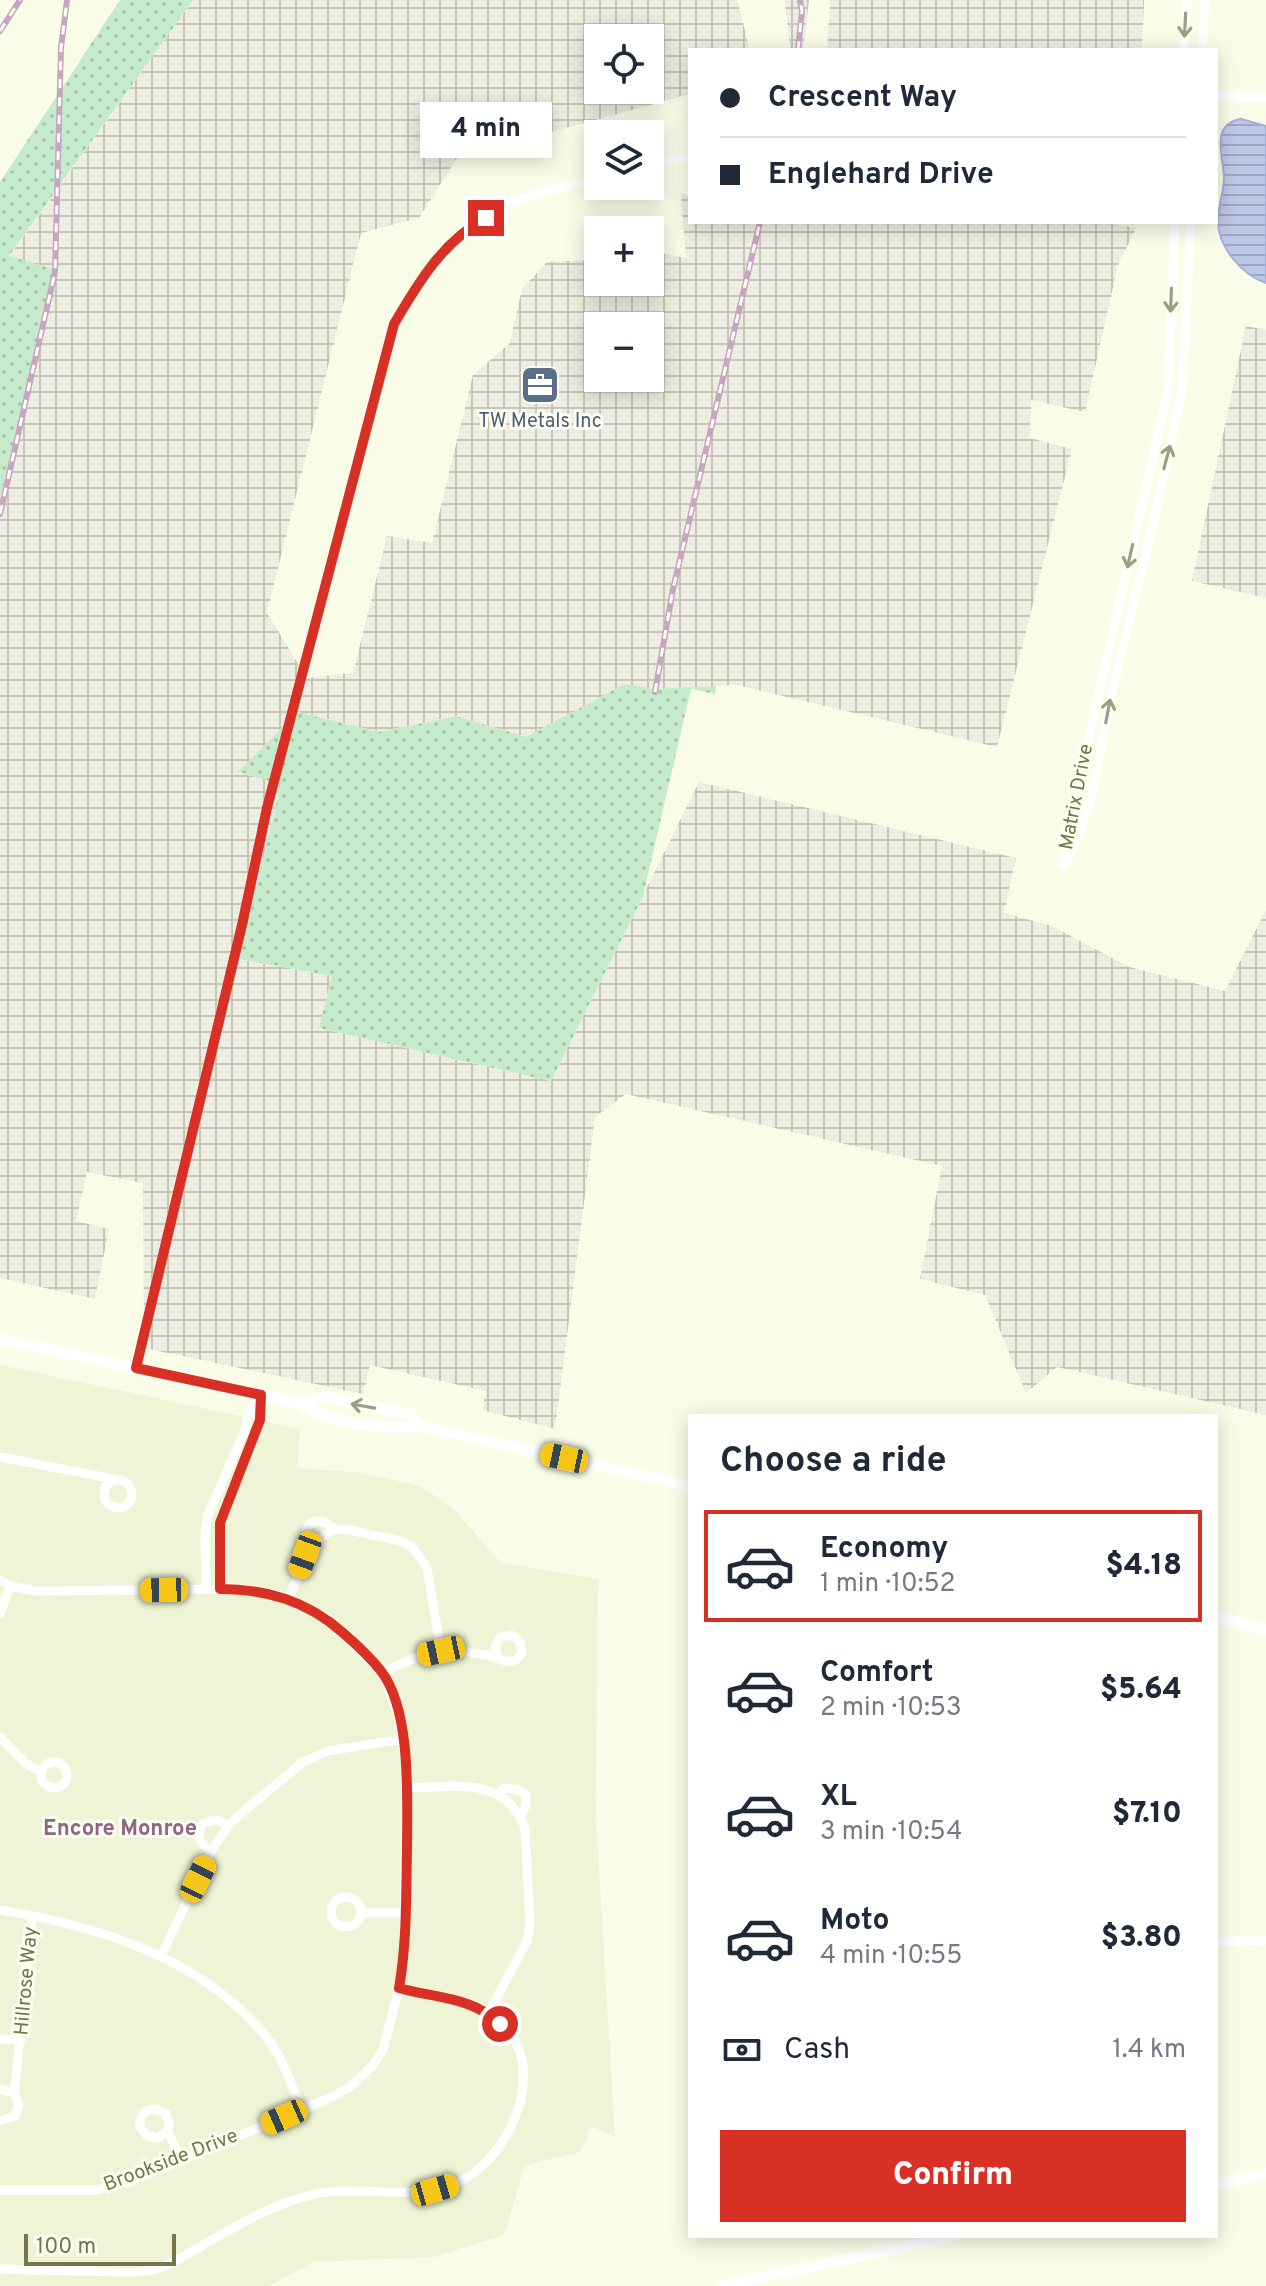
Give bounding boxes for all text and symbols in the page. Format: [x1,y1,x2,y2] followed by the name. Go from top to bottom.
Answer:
[1178,11,1193,38] one-way arrow
[584,24,664,392] map controls
[584,24,664,104] button: locate
[768,80,957,117] text: Crescent Way
[420,102,552,158] callout: 4 min
[451,113,521,146] text: 4 min
[584,120,664,200] button: layers
[768,157,994,194] text: Englehard Drive
[468,200,504,236] route end
[584,216,664,296] button: +
[1164,286,1179,313] one-way arrow
[584,312,664,392] button: −
[519,364,561,406] office icon: TW Metals Inc
[478,409,602,435] place label: TW Metals Inc
[1161,445,1176,471] one-way arrow
[1122,542,1137,568] one-way arrow
[1102,698,1117,724] one-way arrow
[1054,742,1100,852] street label: Matrix Drive
[351,1397,376,1412] one-way arrow
[720,1439,946,1485] text: Choose a ride
[538,1441,590,1475] car
[286,1528,324,1582] car
[724,1530,796,1602] icon: car
[820,1531,948,1568] text: Economy
[1105,1548,1182,1585] text: $4.18
[820,1568,955,1601] text: 1 min · 10:52
[140,1578,188,1602] car
[415,1634,467,1668] car
[724,1654,796,1726] icon: car
[820,1655,933,1692] text: Comfort
[1100,1672,1182,1709] text: $5.64
[820,1692,962,1725] text: 2 min · 10:53
[724,1778,796,1850] icon: car
[820,1779,857,1816] text: XL
[1112,1796,1182,1833] text: $7.10
[43,1816,197,1843] district label: Encore Monroe
[820,1816,962,1849] text: 3 min · 10:54
[177,1852,219,1906] car
[724,1902,796,1974] icon: car
[820,1903,890,1940] text: Moto
[1101,1920,1182,1957] text: $3.80
[9,1925,45,2037] street label: Hillrose Way
[820,1940,962,1973] text: 4 min · 10:55
[482,2006,518,2042] route start
[720,2028,764,2072] icon: cash
[784,2032,850,2069] text: Cash
[1112,2034,1186,2067] text: 1.4 km
[257,2096,311,2138] car
[100,2123,242,2199] street label: Brookside Drive
[720,2130,1186,2222] button: Confirm
[409,2172,461,2208] car
[24,2230,176,2266] scale bar
[36,2234,96,2261] text: 100 m

